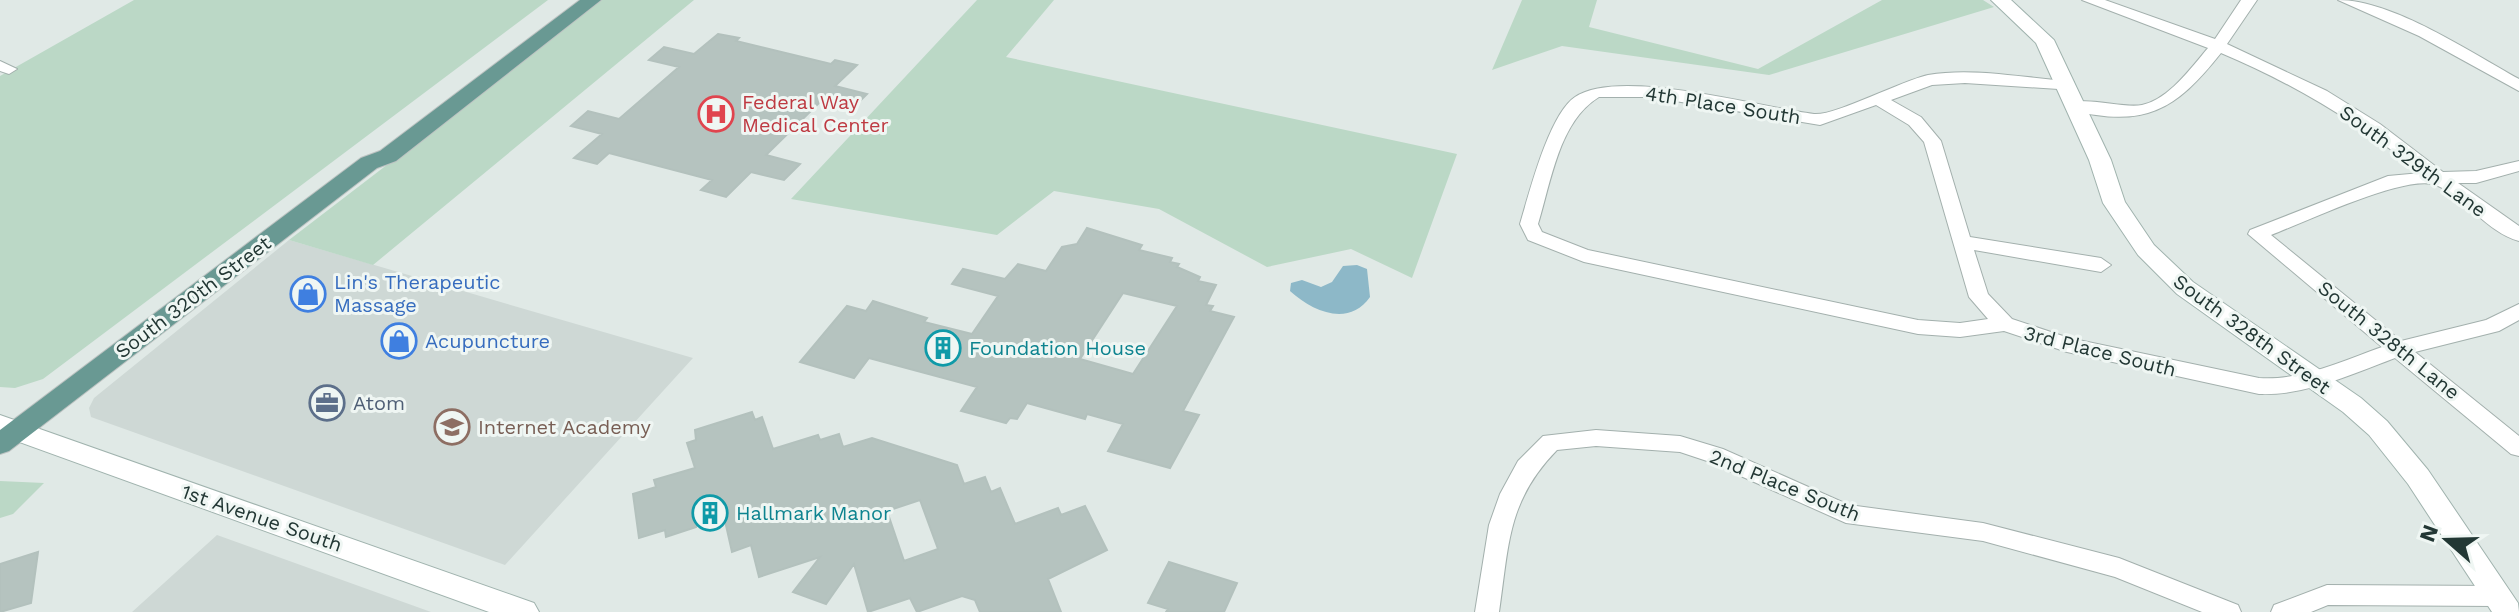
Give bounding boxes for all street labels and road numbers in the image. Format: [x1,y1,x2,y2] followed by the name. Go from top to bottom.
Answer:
[1644,81,1802,129] street label: 4th Place South
[2335,100,2491,222] street label: South 329th Lane
[111,230,276,363] street label: South 320th Street
[2169,269,2336,399] street label: South 328th Street
[2313,276,2465,404] street label: South 328th Lane
[2021,320,2179,382] street label: 3rd Place South
[1706,444,1864,526] street label: 2nd Place South
[179,479,345,557] street label: 1st Avenue South

